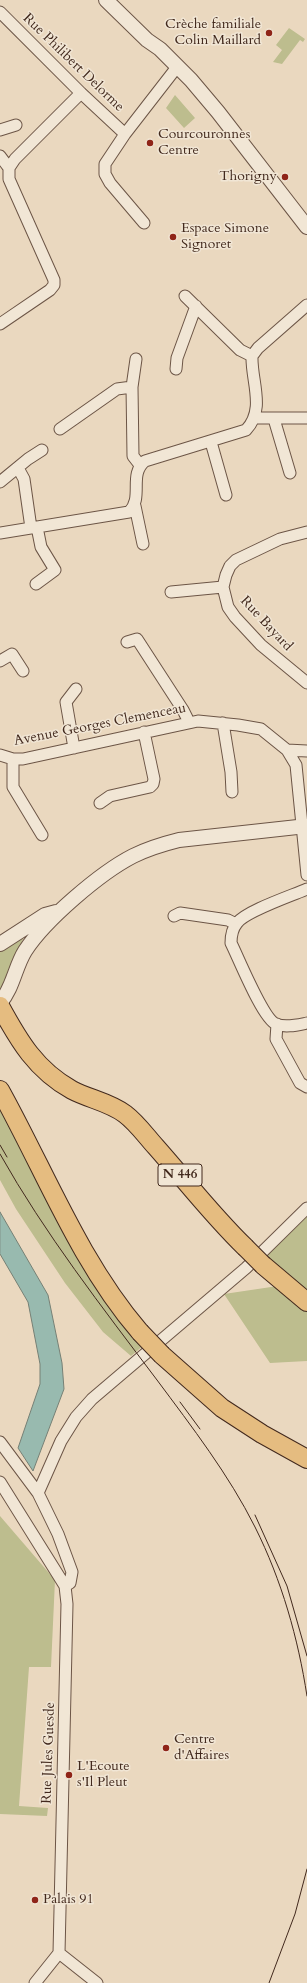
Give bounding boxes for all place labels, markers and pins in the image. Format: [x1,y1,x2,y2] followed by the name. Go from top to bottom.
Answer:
[165,17,261,50] place label: Crèche familiale Colin Maillard
[264,28,274,38] marker: Crèche familiale Colin Maillard
[158,127,250,160] place label: Courcouronnes Centre
[145,138,155,148] marker: Courcouronnes Centre
[219,169,277,185] place label: Thorigny
[280,172,290,182] marker: Thorigny
[181,221,269,254] place label: Espace Simone Signoret
[168,232,178,242] marker: Espace Simone Signoret
[174,1732,229,1764] place label: Centre d'Affaires
[161,1743,171,1753] marker: Centre d'Affaires
[77,1759,130,1792] place label: L'Ecoute s'Il Pleut
[64,1770,74,1780] marker: L'Ecoute s'Il Pleut
[43,1892,94,1908] place label: Palais 91
[30,1895,40,1905] marker: Palais 91

